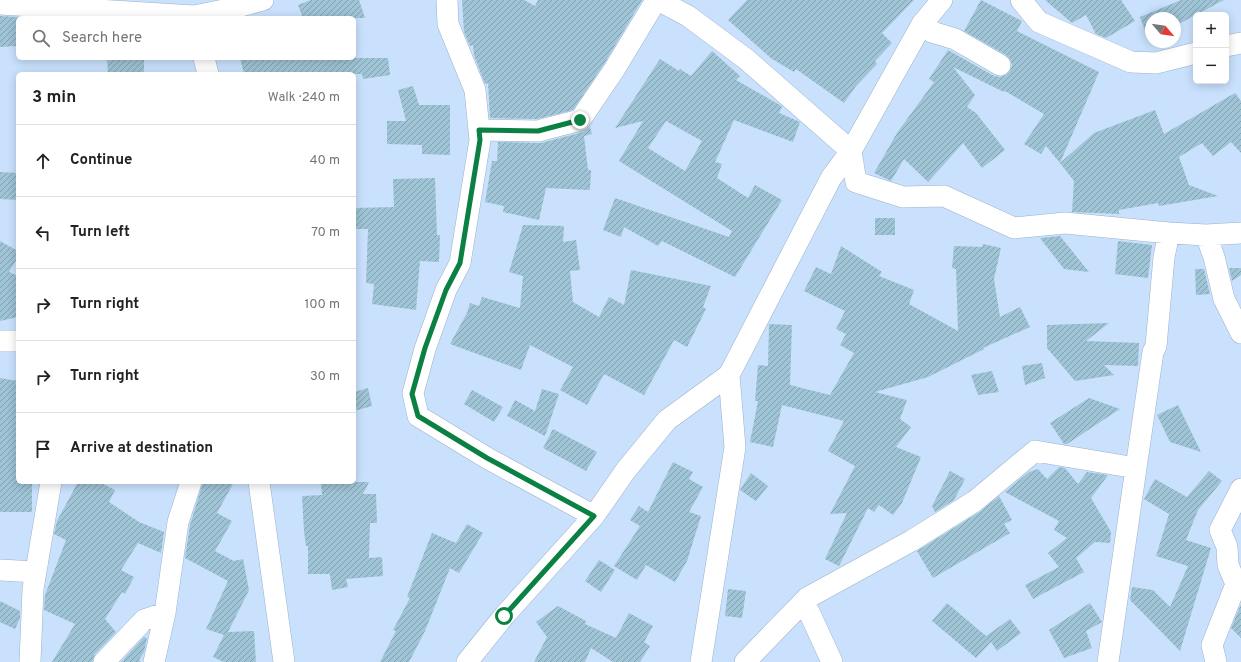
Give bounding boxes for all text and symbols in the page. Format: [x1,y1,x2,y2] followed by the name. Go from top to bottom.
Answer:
[1145,12,1181,48] north arrow
[1193,12,1229,84] map controls
[1193,12,1229,48] button: +
[16,16,356,60] search box
[30,27,52,49] icon: search
[62,29,142,48] text: Search here
[1193,48,1229,84] button: −
[32,87,76,109] text: 3 min
[268,90,340,106] text: Walk · 240 m
[571,111,589,129] route end
[32,150,54,172] icon: ahead
[70,151,132,170] text: Continue
[310,153,340,169] text: 40 m
[32,222,54,244] icon: left
[70,223,130,242] text: Turn left
[311,225,340,241] text: 70 m
[32,294,54,316] icon: right
[70,295,139,314] text: Turn right
[304,297,340,313] text: 100 m
[32,366,54,388] icon: right
[70,367,139,386] text: Turn right
[310,369,340,385] text: 30 m
[32,438,54,460] icon: arrive
[70,439,213,458] text: Arrive at destination
[495,607,513,625] route start

